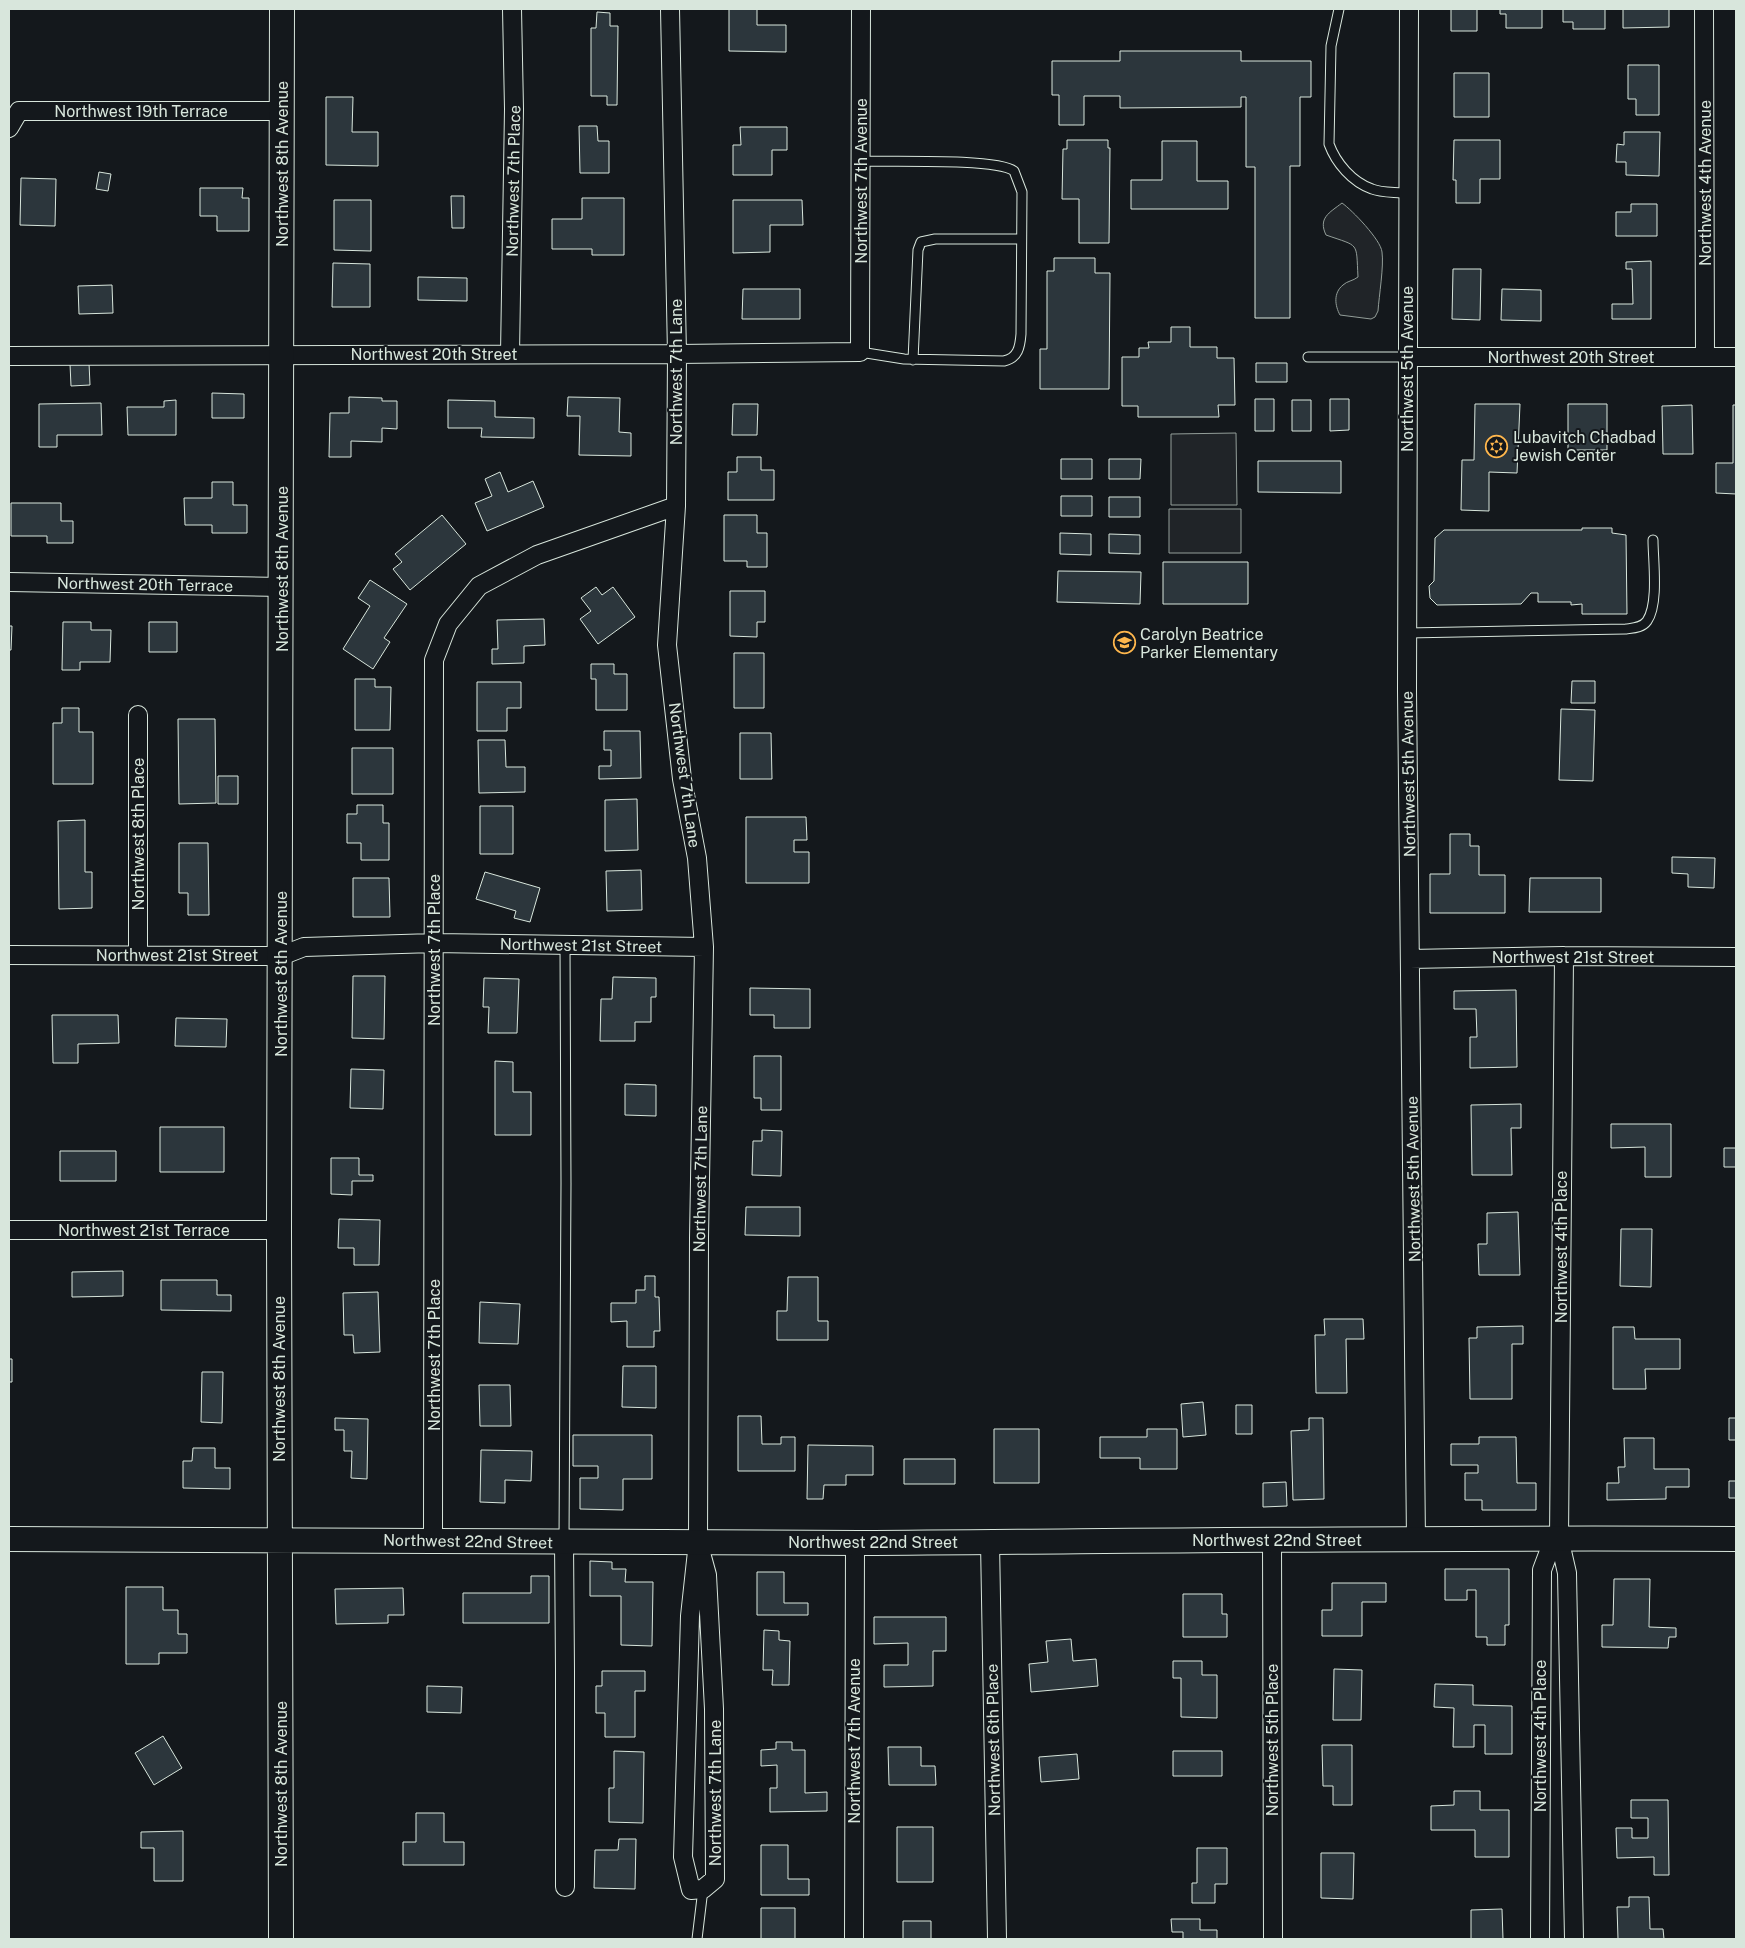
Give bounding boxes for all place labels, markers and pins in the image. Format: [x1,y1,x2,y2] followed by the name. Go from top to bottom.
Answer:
[1513,428,1656,465] place label: Lubavitch Chadbad Jewish Center
[1485,434,1509,458] synagogue icon: Lubavitch Chadbad Jewish Center
[1140,625,1278,662] place label: Carolyn Beatrice Parker Elementary
[1112,631,1136,655] school or university icon: Carolyn Beatrice Parker Elementary

